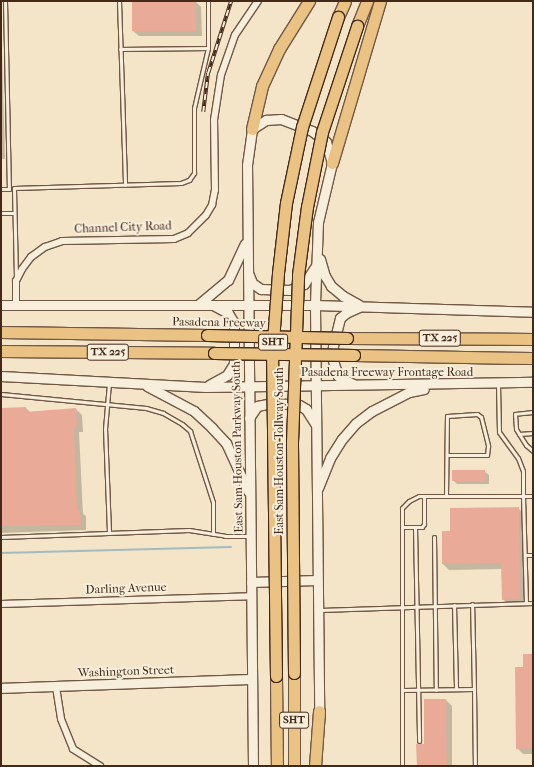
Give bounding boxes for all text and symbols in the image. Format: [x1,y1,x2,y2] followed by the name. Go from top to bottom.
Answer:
[74,219,172,237] street label: Channel City Road
[172,315,266,331] street label: Pasadena Freeway
[418,329,462,347] road number: TX 225
[258,333,288,351] road number: SHT
[86,343,130,361] road number: TX 225
[229,361,247,533] street label: East Sam Houston Parkway South
[301,366,473,380] street label: Pasadena Freeway Frontage Road
[273,367,287,535] street label: East Sam Houston Tollway South
[85,580,167,598] street label: Darling Avenue
[78,663,174,681] street label: Washington Street
[279,711,309,729] road number: SHT

